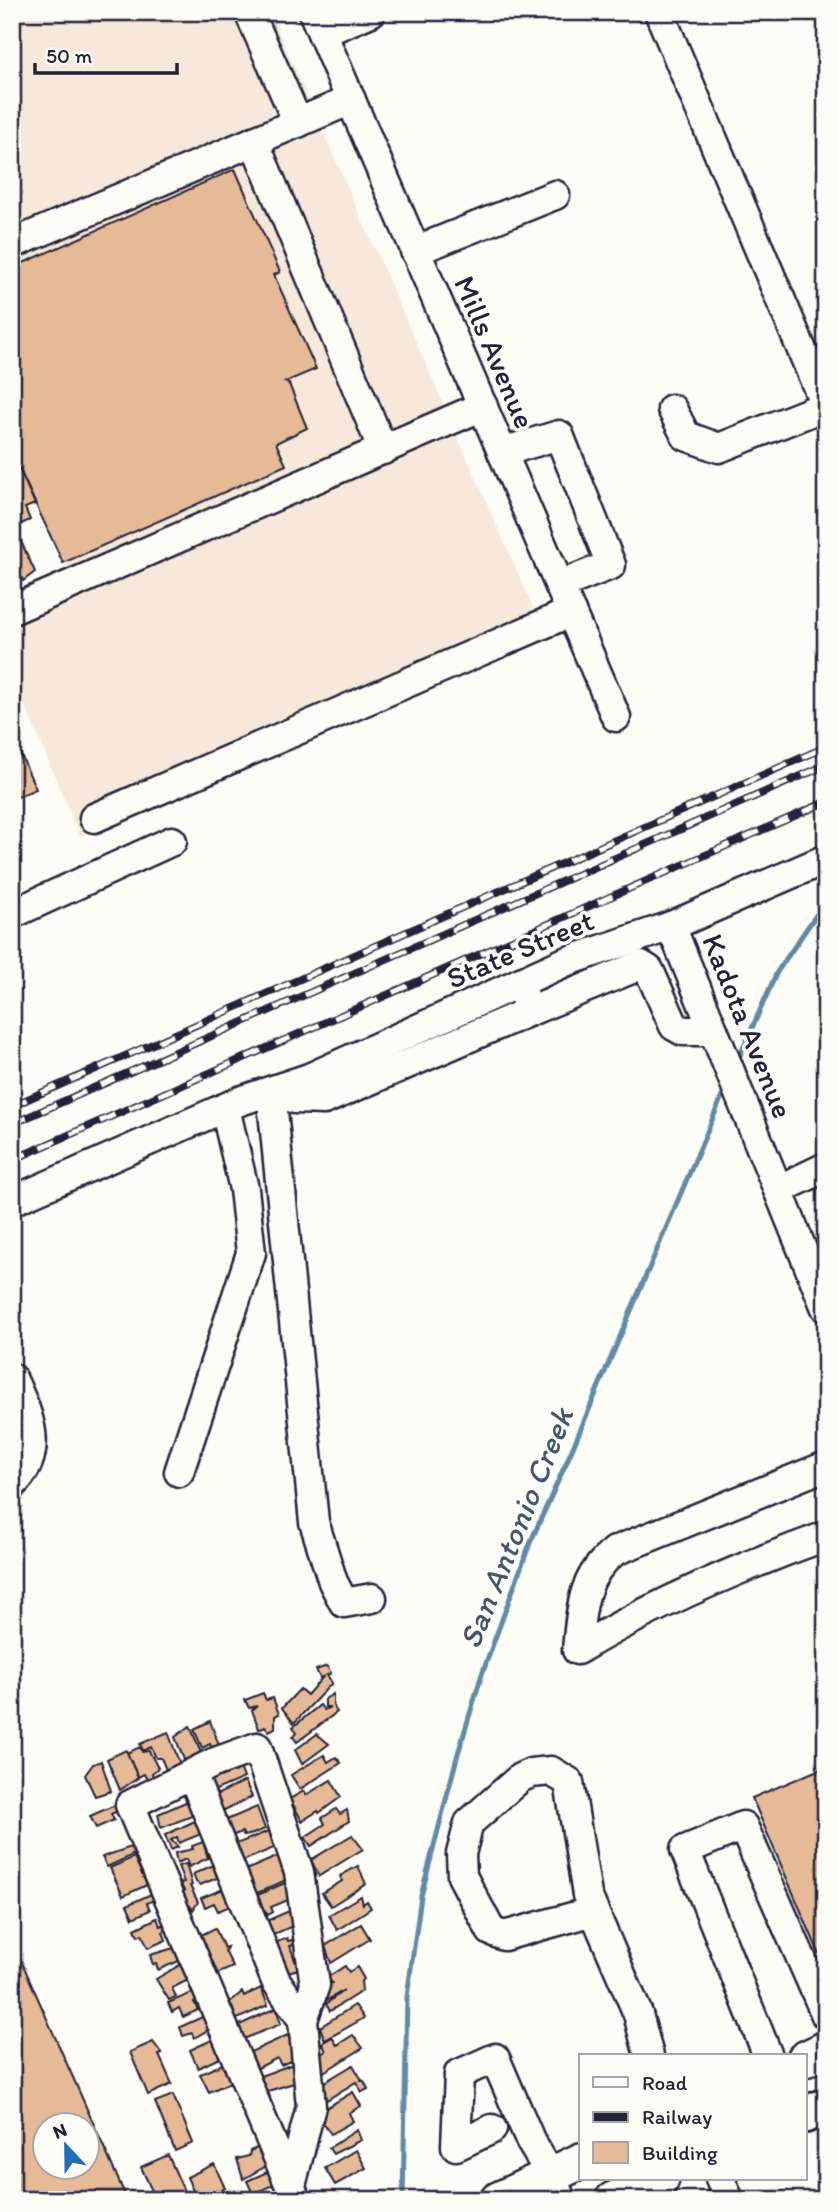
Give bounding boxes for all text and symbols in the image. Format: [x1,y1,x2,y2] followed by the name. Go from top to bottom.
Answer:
[35,32,177,76] scale bar
[46,43,93,68] text: 50 m
[446,270,544,434] street label: Mills Avenue
[441,901,599,997] street label: State Street
[694,929,802,1123] street label: Kadota Avenue
[451,1401,582,1654] water label: San Antonio Creek
[579,2054,806,2180] legend
[642,2070,688,2095] text: Road
[642,2104,712,2129] text: Railway
[32,2110,102,2180] north arrow
[50,2118,70,2144] text: N
[642,2140,718,2165] text: Building

